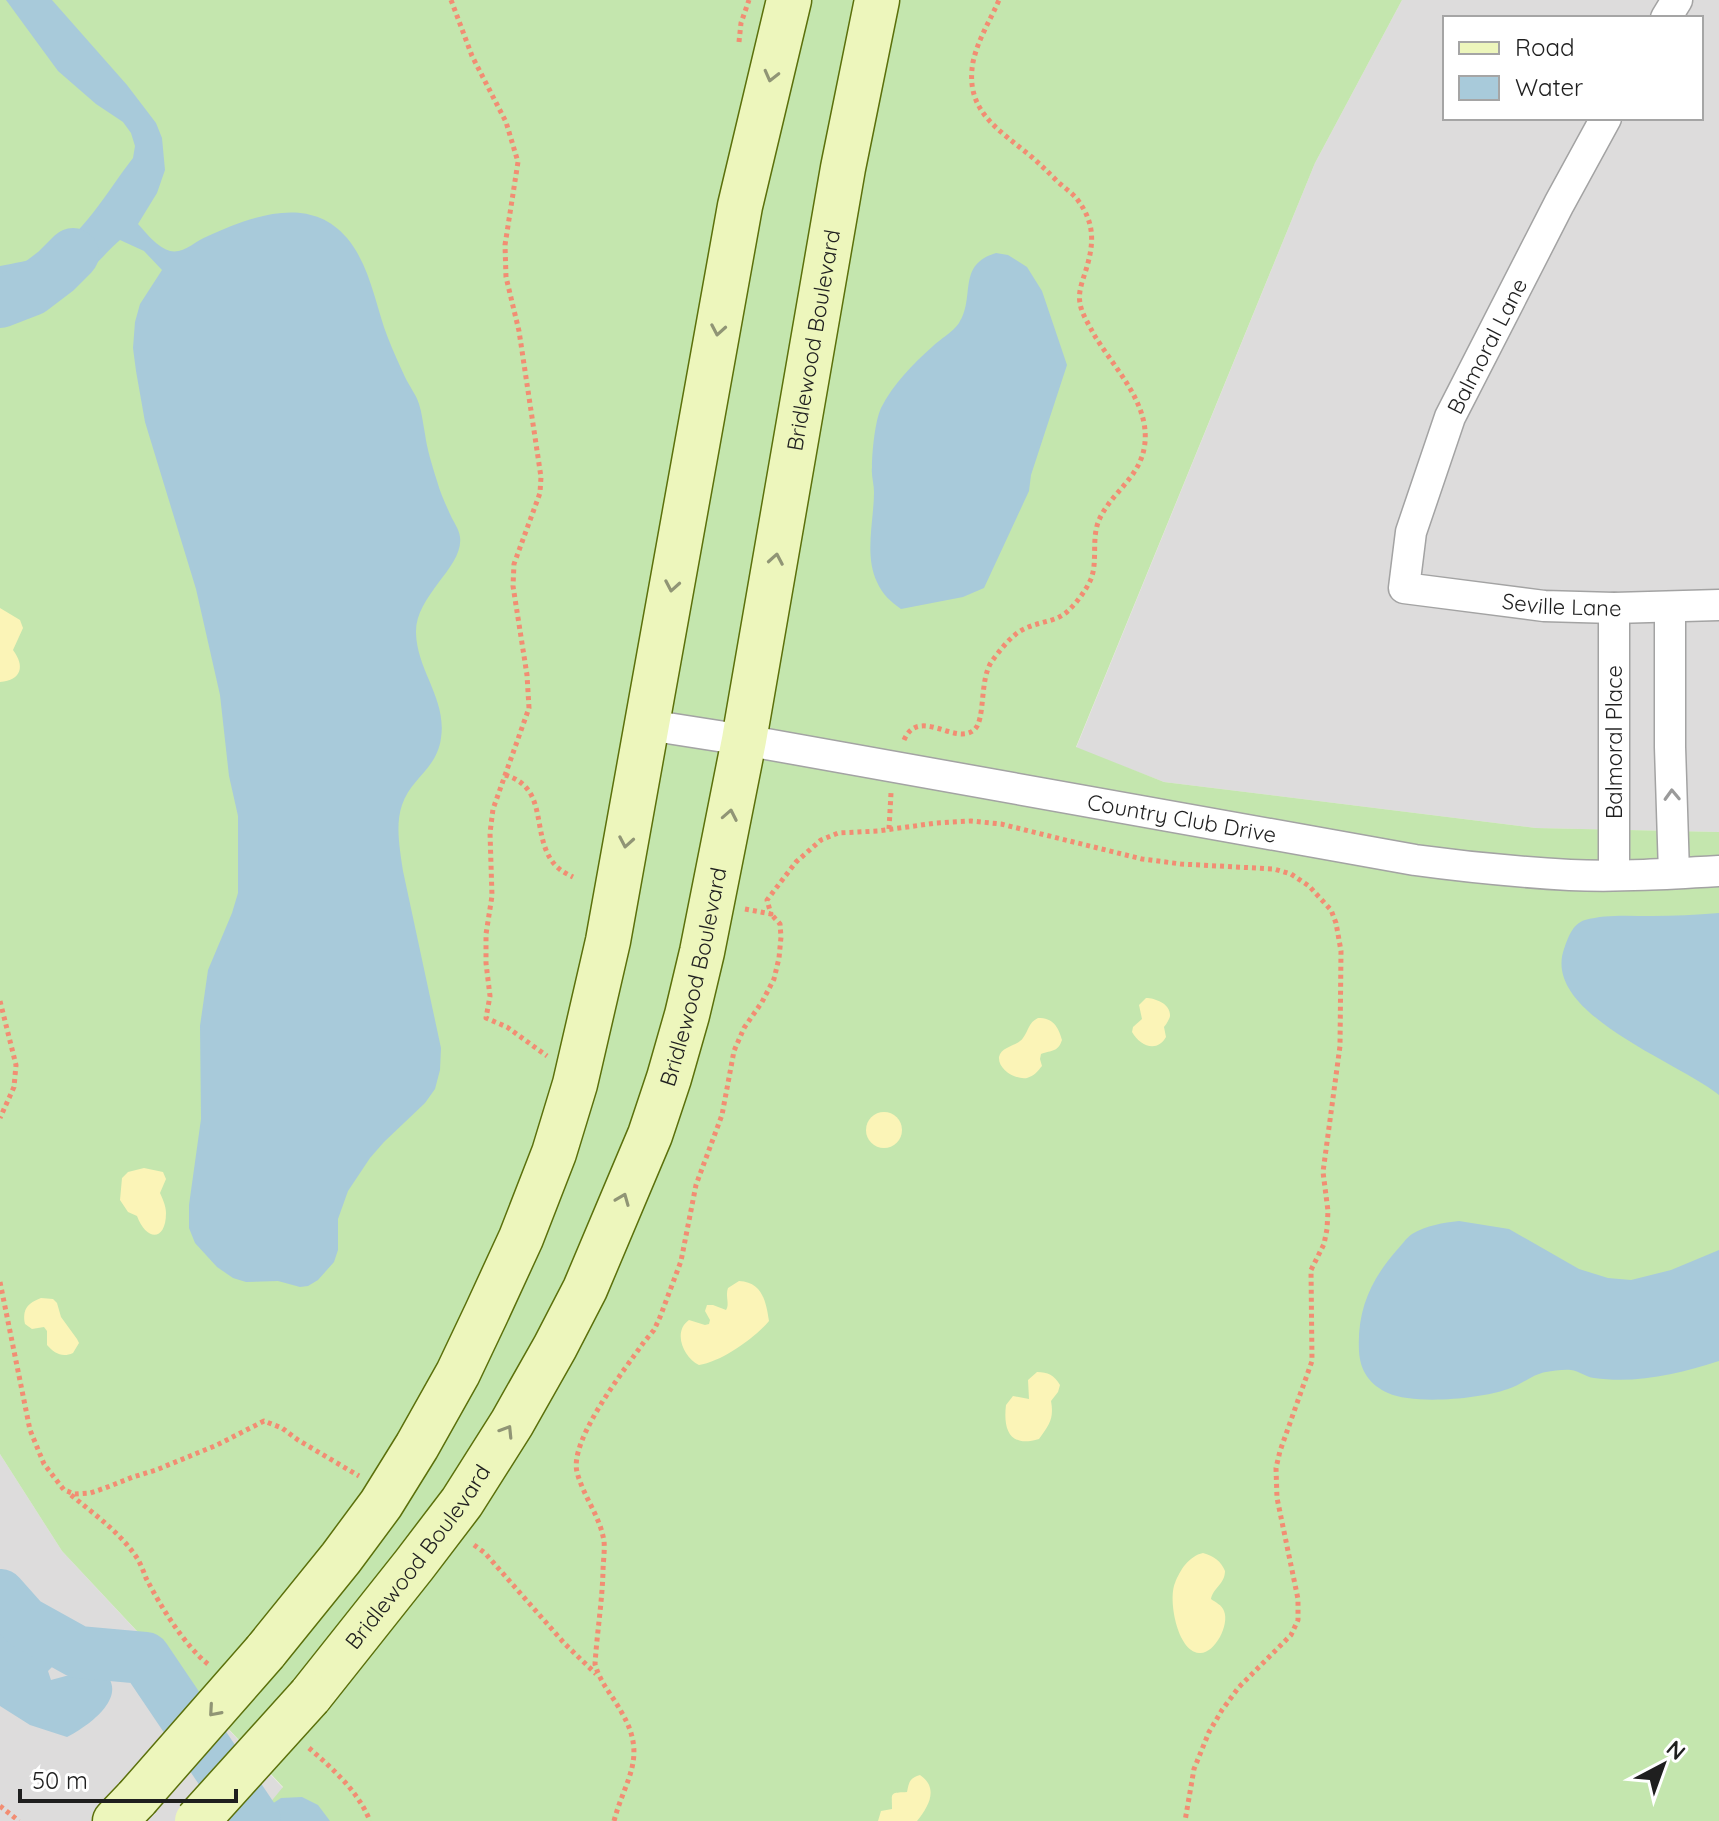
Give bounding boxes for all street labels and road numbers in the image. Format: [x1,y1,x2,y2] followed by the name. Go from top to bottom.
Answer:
[780,227,846,453] street label: Bridlewood Boulevard
[1441,273,1533,419] street label: Balmoral Lane
[1500,587,1622,622] street label: Seville Lane
[1600,665,1628,819] street label: Balmoral Place
[1085,788,1279,849] street label: Country Club Drive
[653,865,732,1090] street label: Bridlewood Boulevard
[339,1459,496,1655] street label: Bridlewood Boulevard

